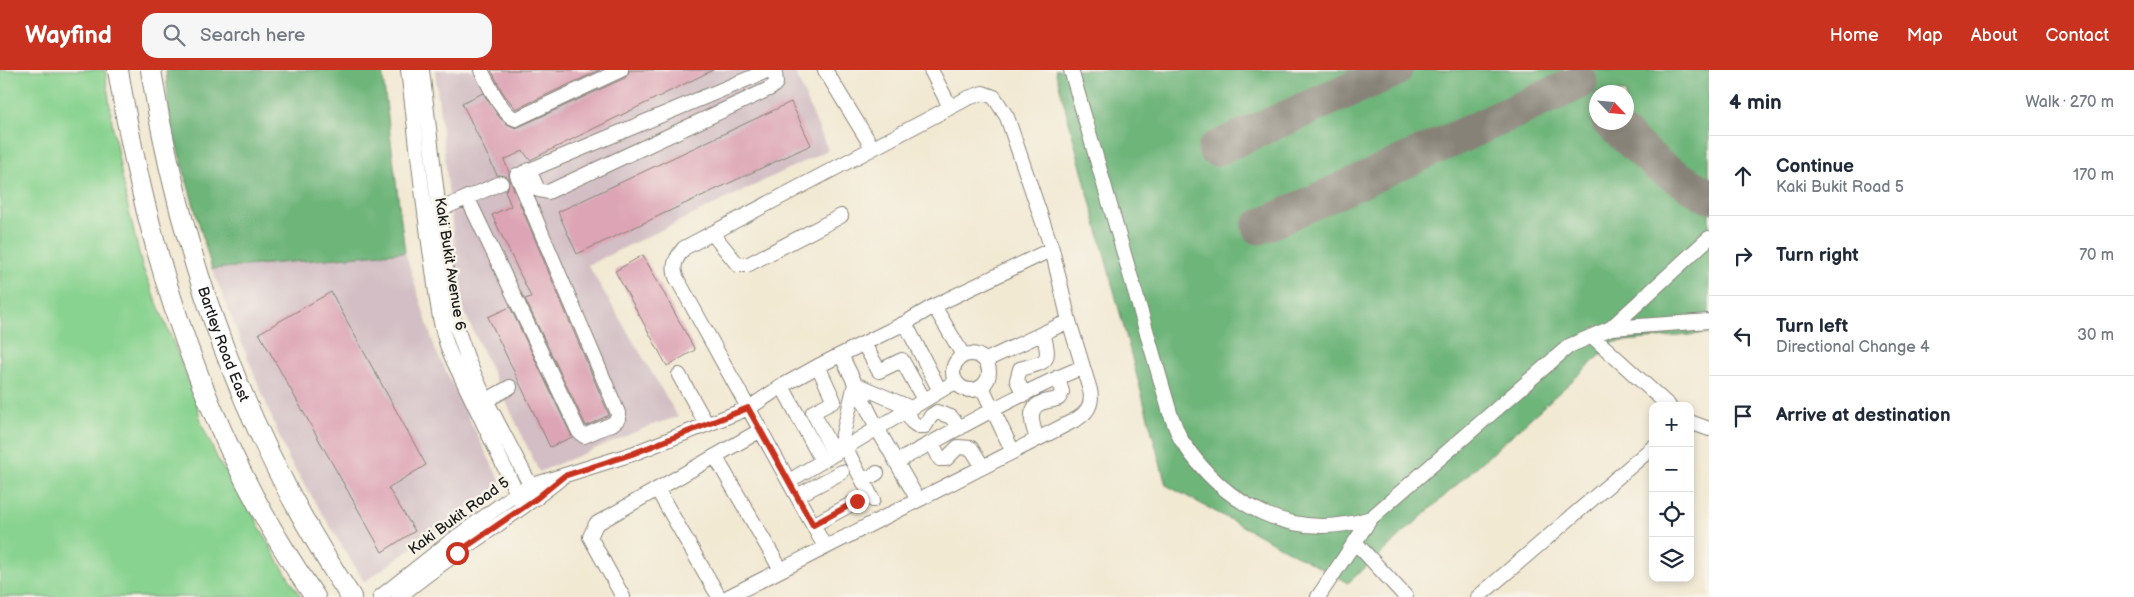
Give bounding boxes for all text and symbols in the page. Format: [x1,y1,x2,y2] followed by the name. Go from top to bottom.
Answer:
[142,13,492,58] search box
[25,21,112,50] text: Wayfind
[160,21,188,49] icon: search
[200,24,305,47] text: Search here
[1830,25,1879,46] text: Home
[1907,25,1943,46] text: Map
[1971,25,2018,46] text: About
[2046,25,2109,46] text: Contact
[1589,85,1634,130] north arrow
[1729,90,1782,115] text: 4 min
[2025,93,2114,112] text: Walk · 270 m
[1776,155,1854,178] text: Continue
[1729,162,1757,190] icon: ahead
[2073,166,2114,185] text: 170 m
[1776,178,1904,197] text: Kaki Bukit Road 5
[430,196,470,332] street label: Kaki Bukit Avenue 6
[1729,242,1757,270] icon: right
[1776,244,1859,267] text: Turn right
[2079,246,2114,265] text: 70 m
[193,284,254,405] street label: Bartley Road East
[1776,315,1848,338] text: Turn left
[1729,322,1757,350] icon: left
[2077,326,2114,345] text: 30 m
[1776,338,1930,357] text: Directional Change 4
[1649,402,1694,582] map controls
[1649,402,1694,447] button: +
[1729,402,1757,430] icon: arrive
[1776,404,1951,427] text: Arrive at destination
[1649,447,1694,492] button: −
[405,473,513,559] street label: Kaki Bukit Road 5
[846,490,869,513] route end
[1649,492,1694,537] button: locate
[1649,537,1694,582] button: layers
[446,542,469,565] route start

